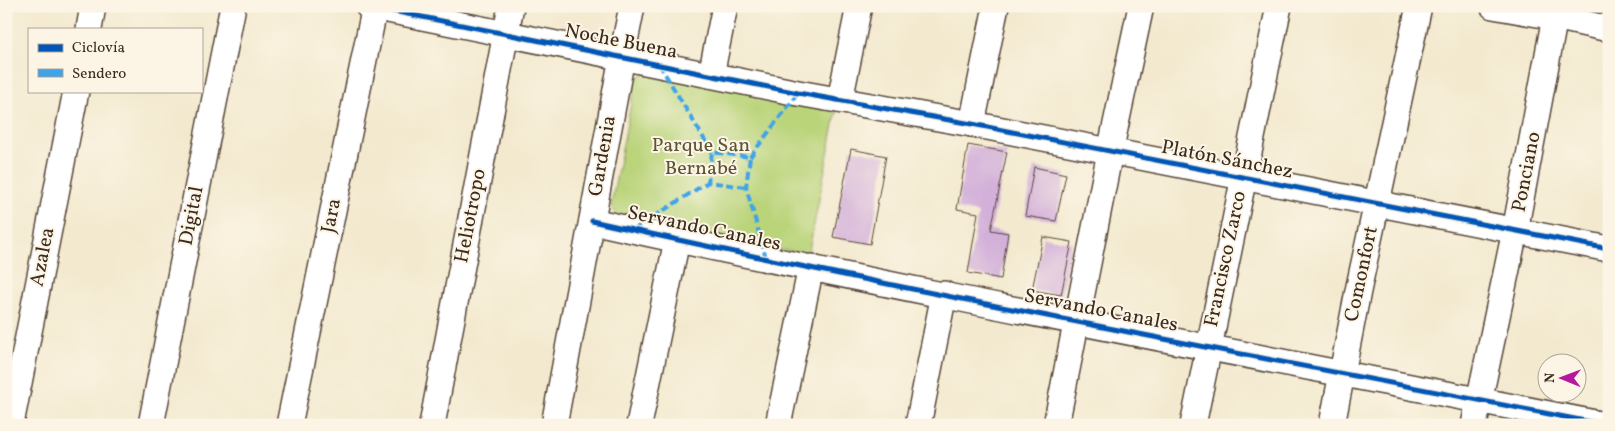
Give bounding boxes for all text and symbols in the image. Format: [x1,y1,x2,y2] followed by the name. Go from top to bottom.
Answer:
[562,17,680,67] street label: Noche Buena
[28,28,202,92] legend
[72,38,125,59] text: Ciclovía
[72,64,126,85] text: Sendero
[582,113,624,199] street label: Gardenia
[1505,129,1549,215] street label: Ponciano
[652,132,750,183] park label: Parque San Bernabé
[1159,134,1295,186] street label: Platón Sánchez
[448,167,494,265] street label: Heliotropo
[173,184,211,248] street label: Digital
[1198,188,1254,330] street label: Francisco Zarco
[315,196,349,236] street label: Jara
[625,199,783,259] street label: Servando Canales
[1338,224,1386,324] street label: Comonfort
[24,225,62,289] street label: Azalea
[1022,282,1180,340] street label: Servando Canales
[1538,354,1588,404] north arrow
[1541,373,1560,383] text: N

